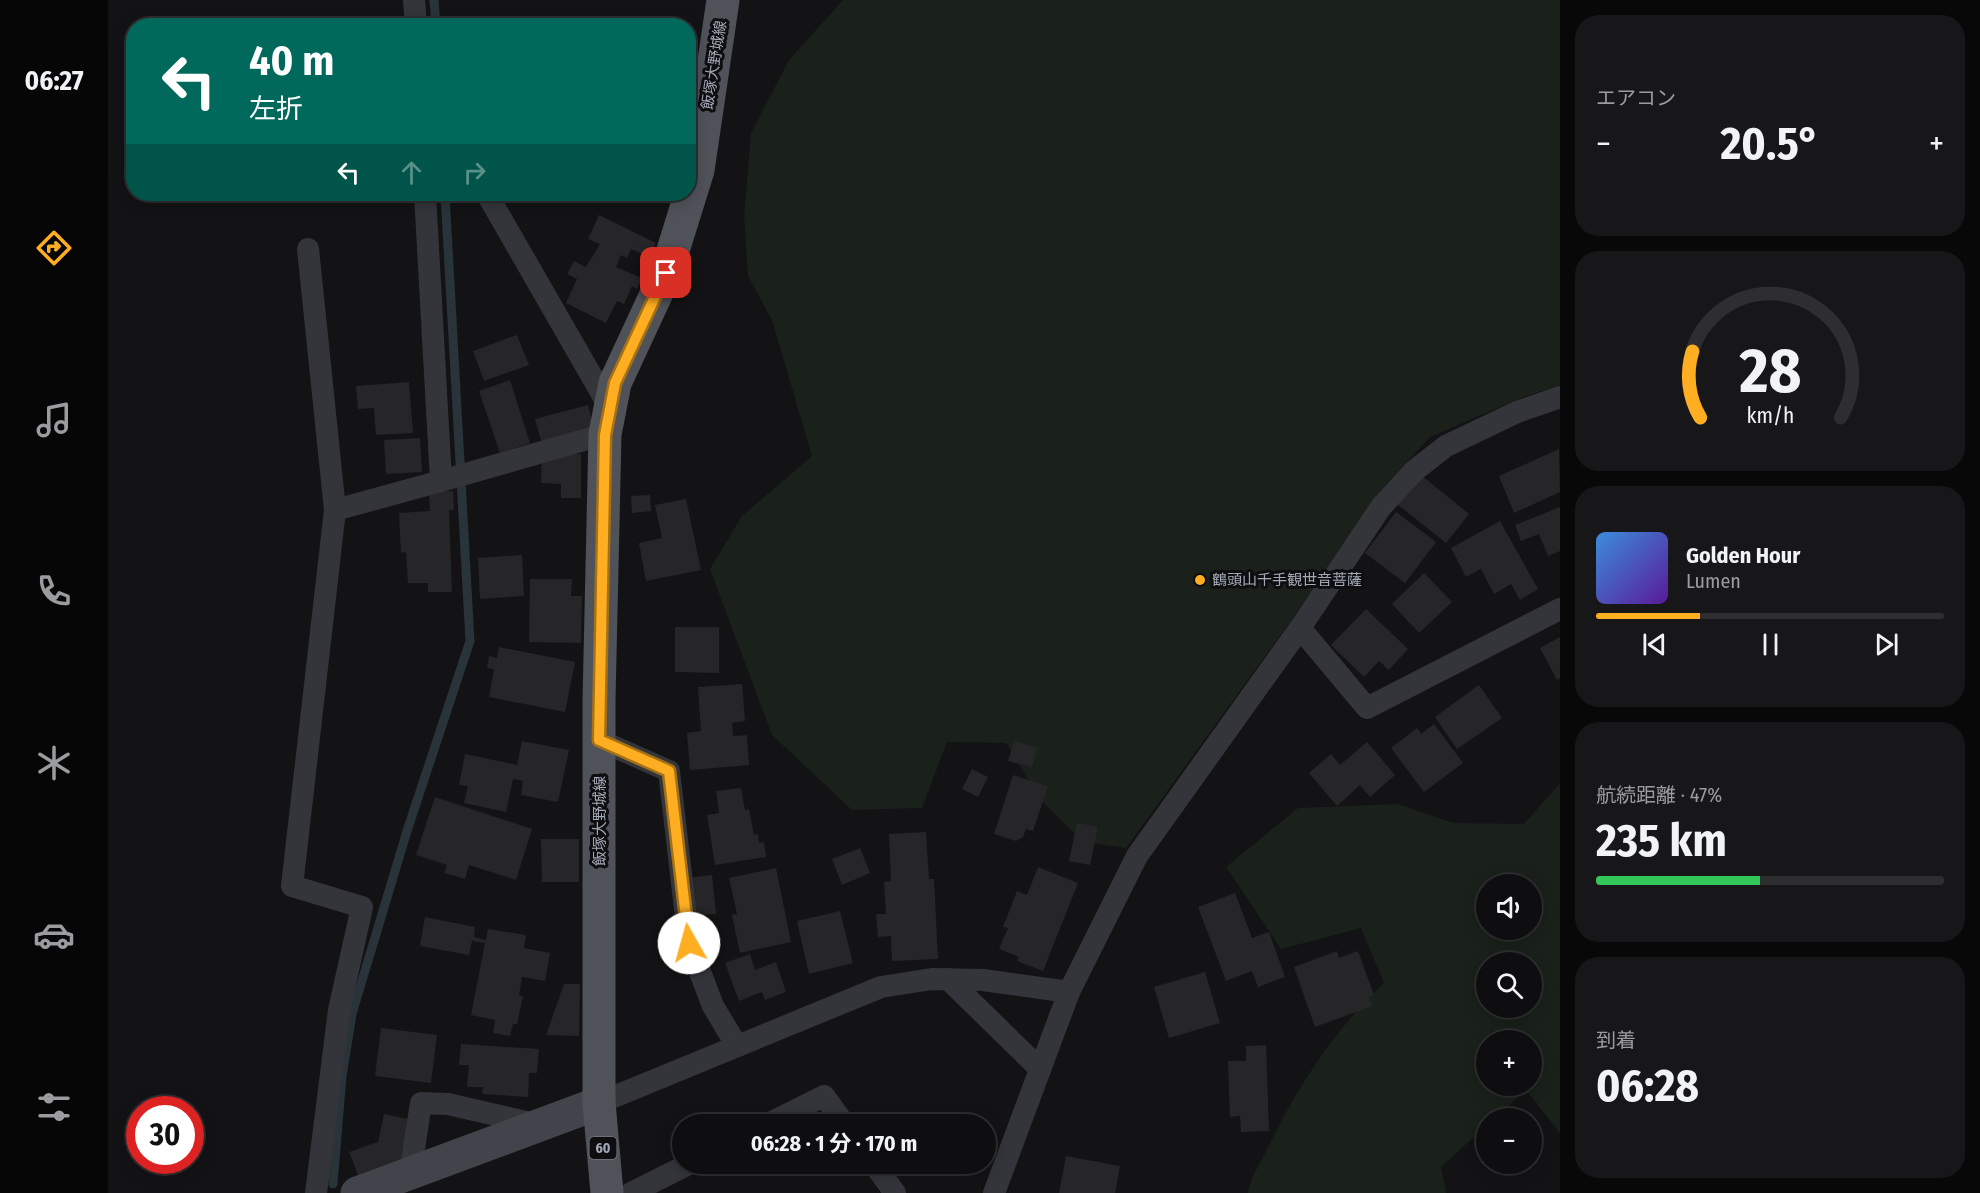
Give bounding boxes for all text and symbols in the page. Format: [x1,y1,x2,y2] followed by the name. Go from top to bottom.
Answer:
[698,19,730,111] street label: 飯塚大野城線
[249,36,334,86] text: 40 m
[150,42,228,120] icon: left
[25,65,83,97] text: 06:27
[1596,86,1676,110] text: エアコン
[249,93,303,125] text: 左折
[1720,117,1819,171] text: 20.5°
[1596,124,1611,164] text: −
[1929,124,1944,164] text: +
[332,156,365,189] icon: left
[395,156,428,189] icon: ahead
[458,156,491,189] icon: right
[33,227,75,269] icon: directions
[640,247,691,298] pin
[649,256,682,289] icon: arrive
[1738,334,1801,409] text: 28
[33,399,75,441] icon: music
[1746,403,1794,429] text: km/h
[1686,542,1800,569] text: Golden Hour
[1686,569,1741,593] text: Lumen
[33,570,75,612] icon: phone
[1212,571,1362,589] place label: 鶴頭山千手観世音菩薩
[1193,573,1207,587] marker: 鶴頭山千手観世音菩薩
[1638,628,1671,661] icon: previous
[1754,628,1787,661] icon: pause
[1870,628,1903,661] icon: next
[33,742,75,784] icon: climate
[591,776,609,866] street label: 飯塚大野城線
[1596,783,1722,807] text: 航続距離 · 47%
[1596,814,1727,868] text: 235 km
[1476,874,1542,1174] map controls
[1476,874,1542,940] button: sound
[657,911,721,975] position arrow
[33,914,75,956] icon: car
[1476,952,1542,1018] button: search
[1596,1028,1636,1052] text: 到着
[1476,1030,1542,1096] button: +
[1596,1059,1699,1113] text: 06:28
[33,1086,75,1128] icon: filters
[126,1096,204,1174] speed limit sign: 30
[1476,1108,1542,1174] button: −
[751,1130,917,1157] text: 06:28 · 1 分 · 170 m
[590,1137,616,1159] road number: 60

